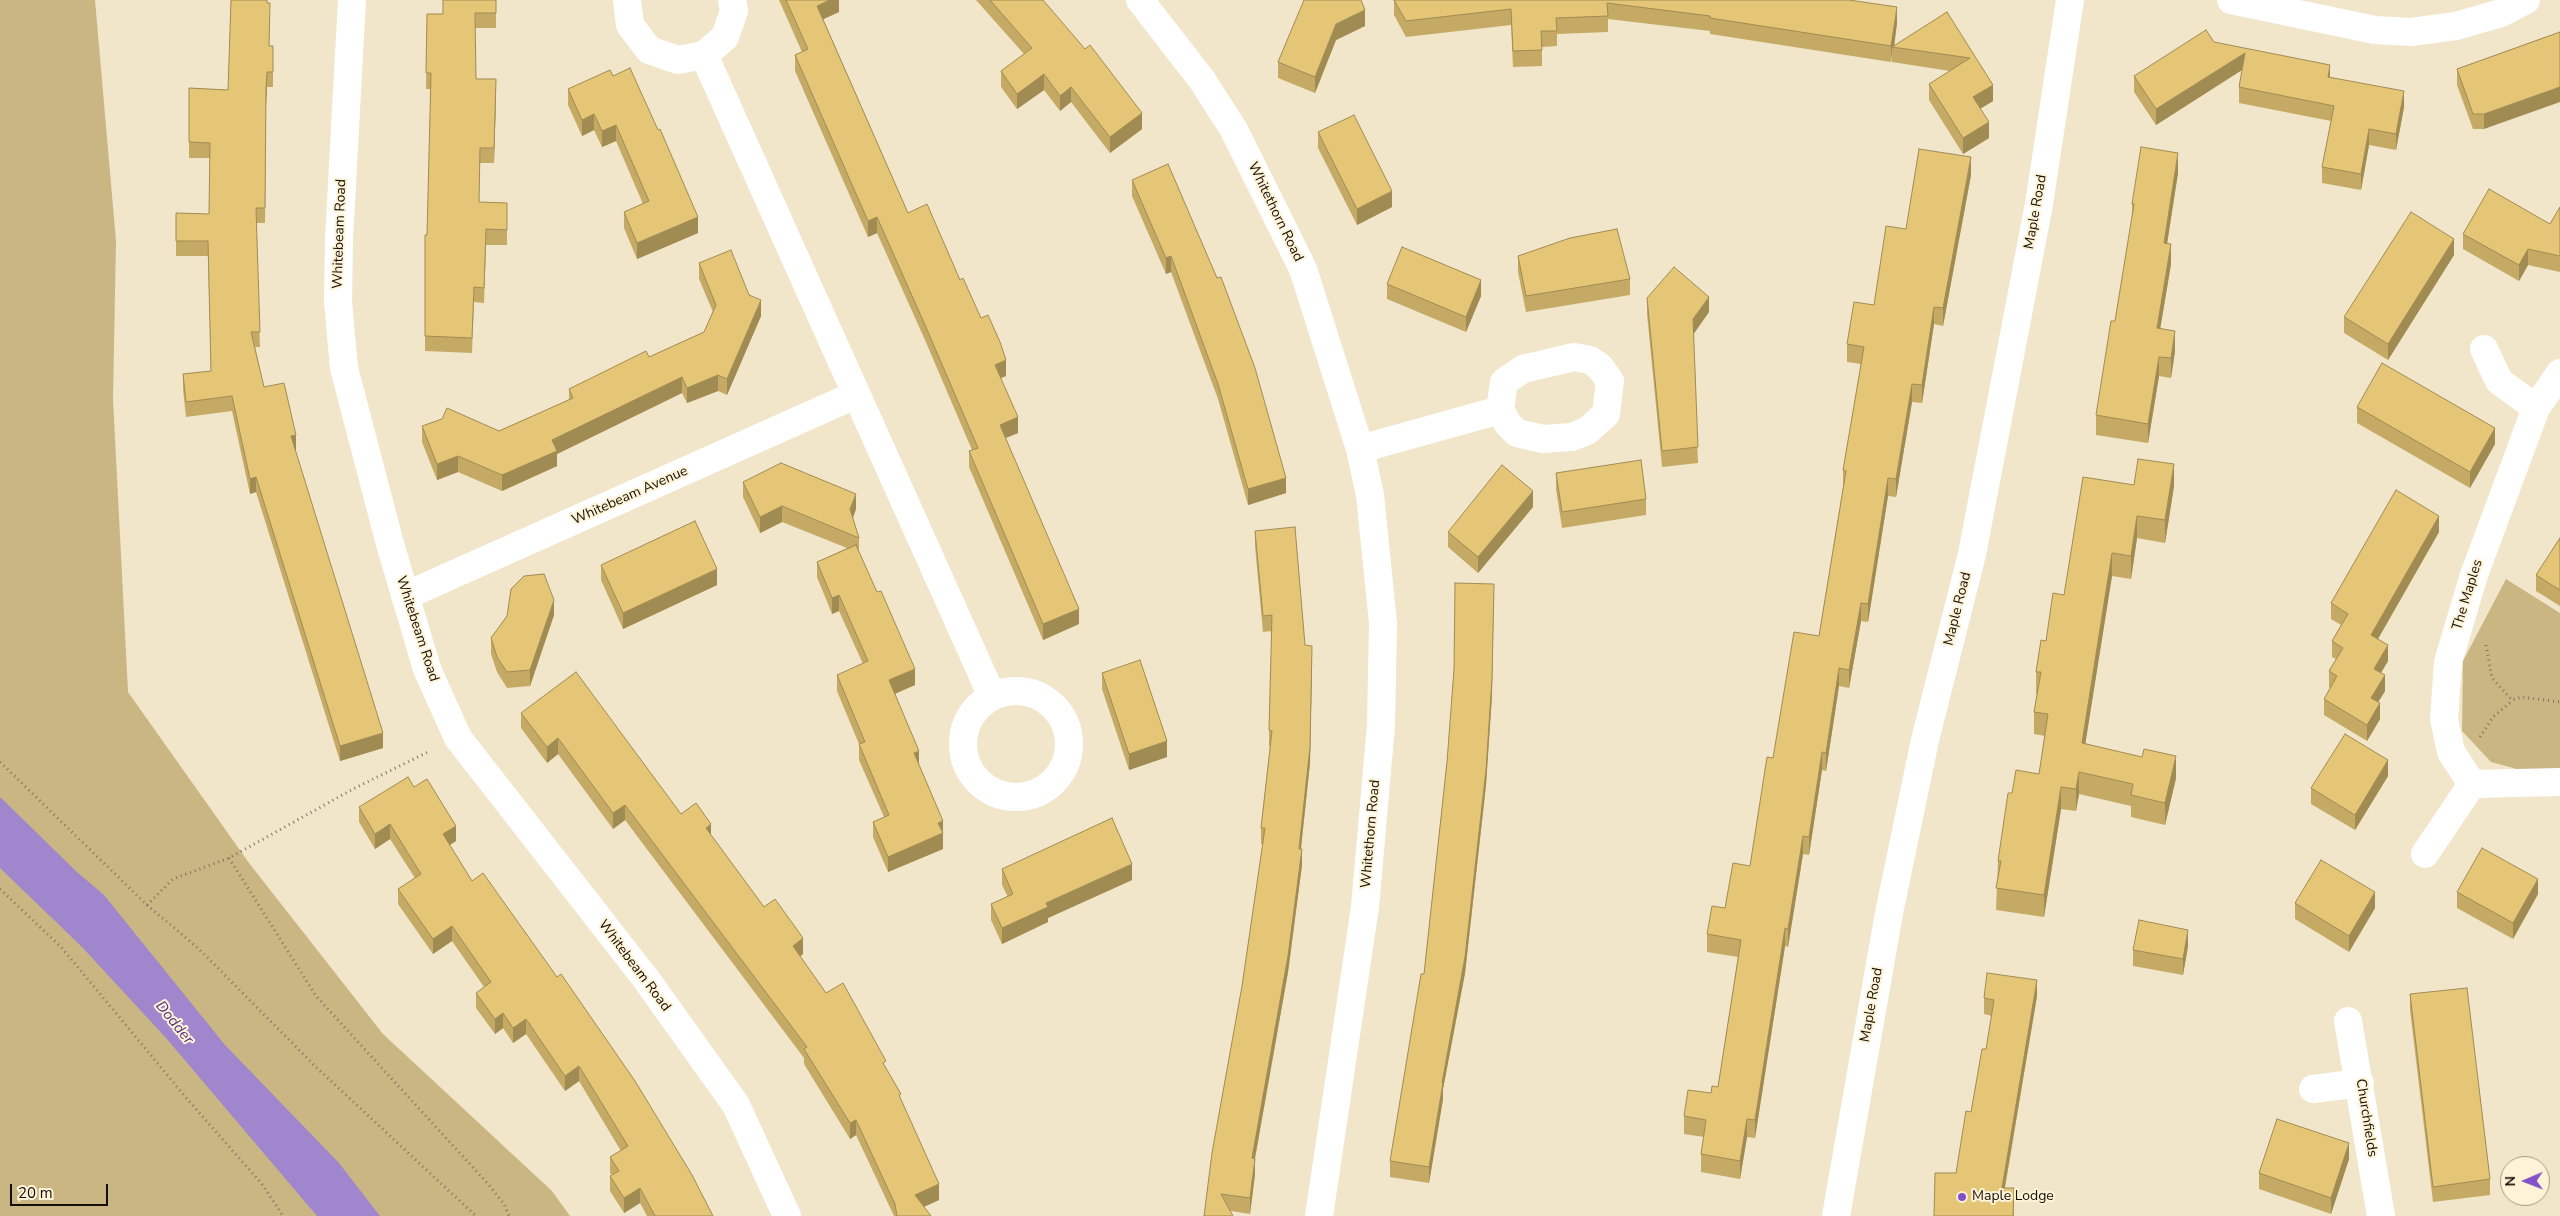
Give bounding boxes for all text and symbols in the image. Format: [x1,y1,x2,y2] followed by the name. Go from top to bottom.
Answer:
[1244,159,1306,265] street label: Whitethorn Road
[2021,173,2051,251] street label: Maple Road
[330,179,350,289] street label: Whitebeam Road
[569,463,691,529] street label: Whitebeam Avenue
[2449,558,2487,632] street label: The Maples
[1941,570,1975,648] street label: Maple Road
[392,574,442,684] street label: Whitebeam Road
[1358,779,1384,889] street label: Whitethorn Road
[594,917,674,1015] street label: Whitebeam Road
[1857,966,1887,1044] street label: Maple Road
[151,998,197,1048] water label: Dodder
[2352,1078,2380,1158] street label: Churchfields
[2500,1156,2550,1206] north arrow
[12,1174,110,1206] scale bar
[2501,1176,2520,1187] text: N
[18,1183,53,1203] text: 20 m
[1972,1189,2054,1205] place label: Maple Lodge
[1956,1191,1968,1203] marker: Maple Lodge

